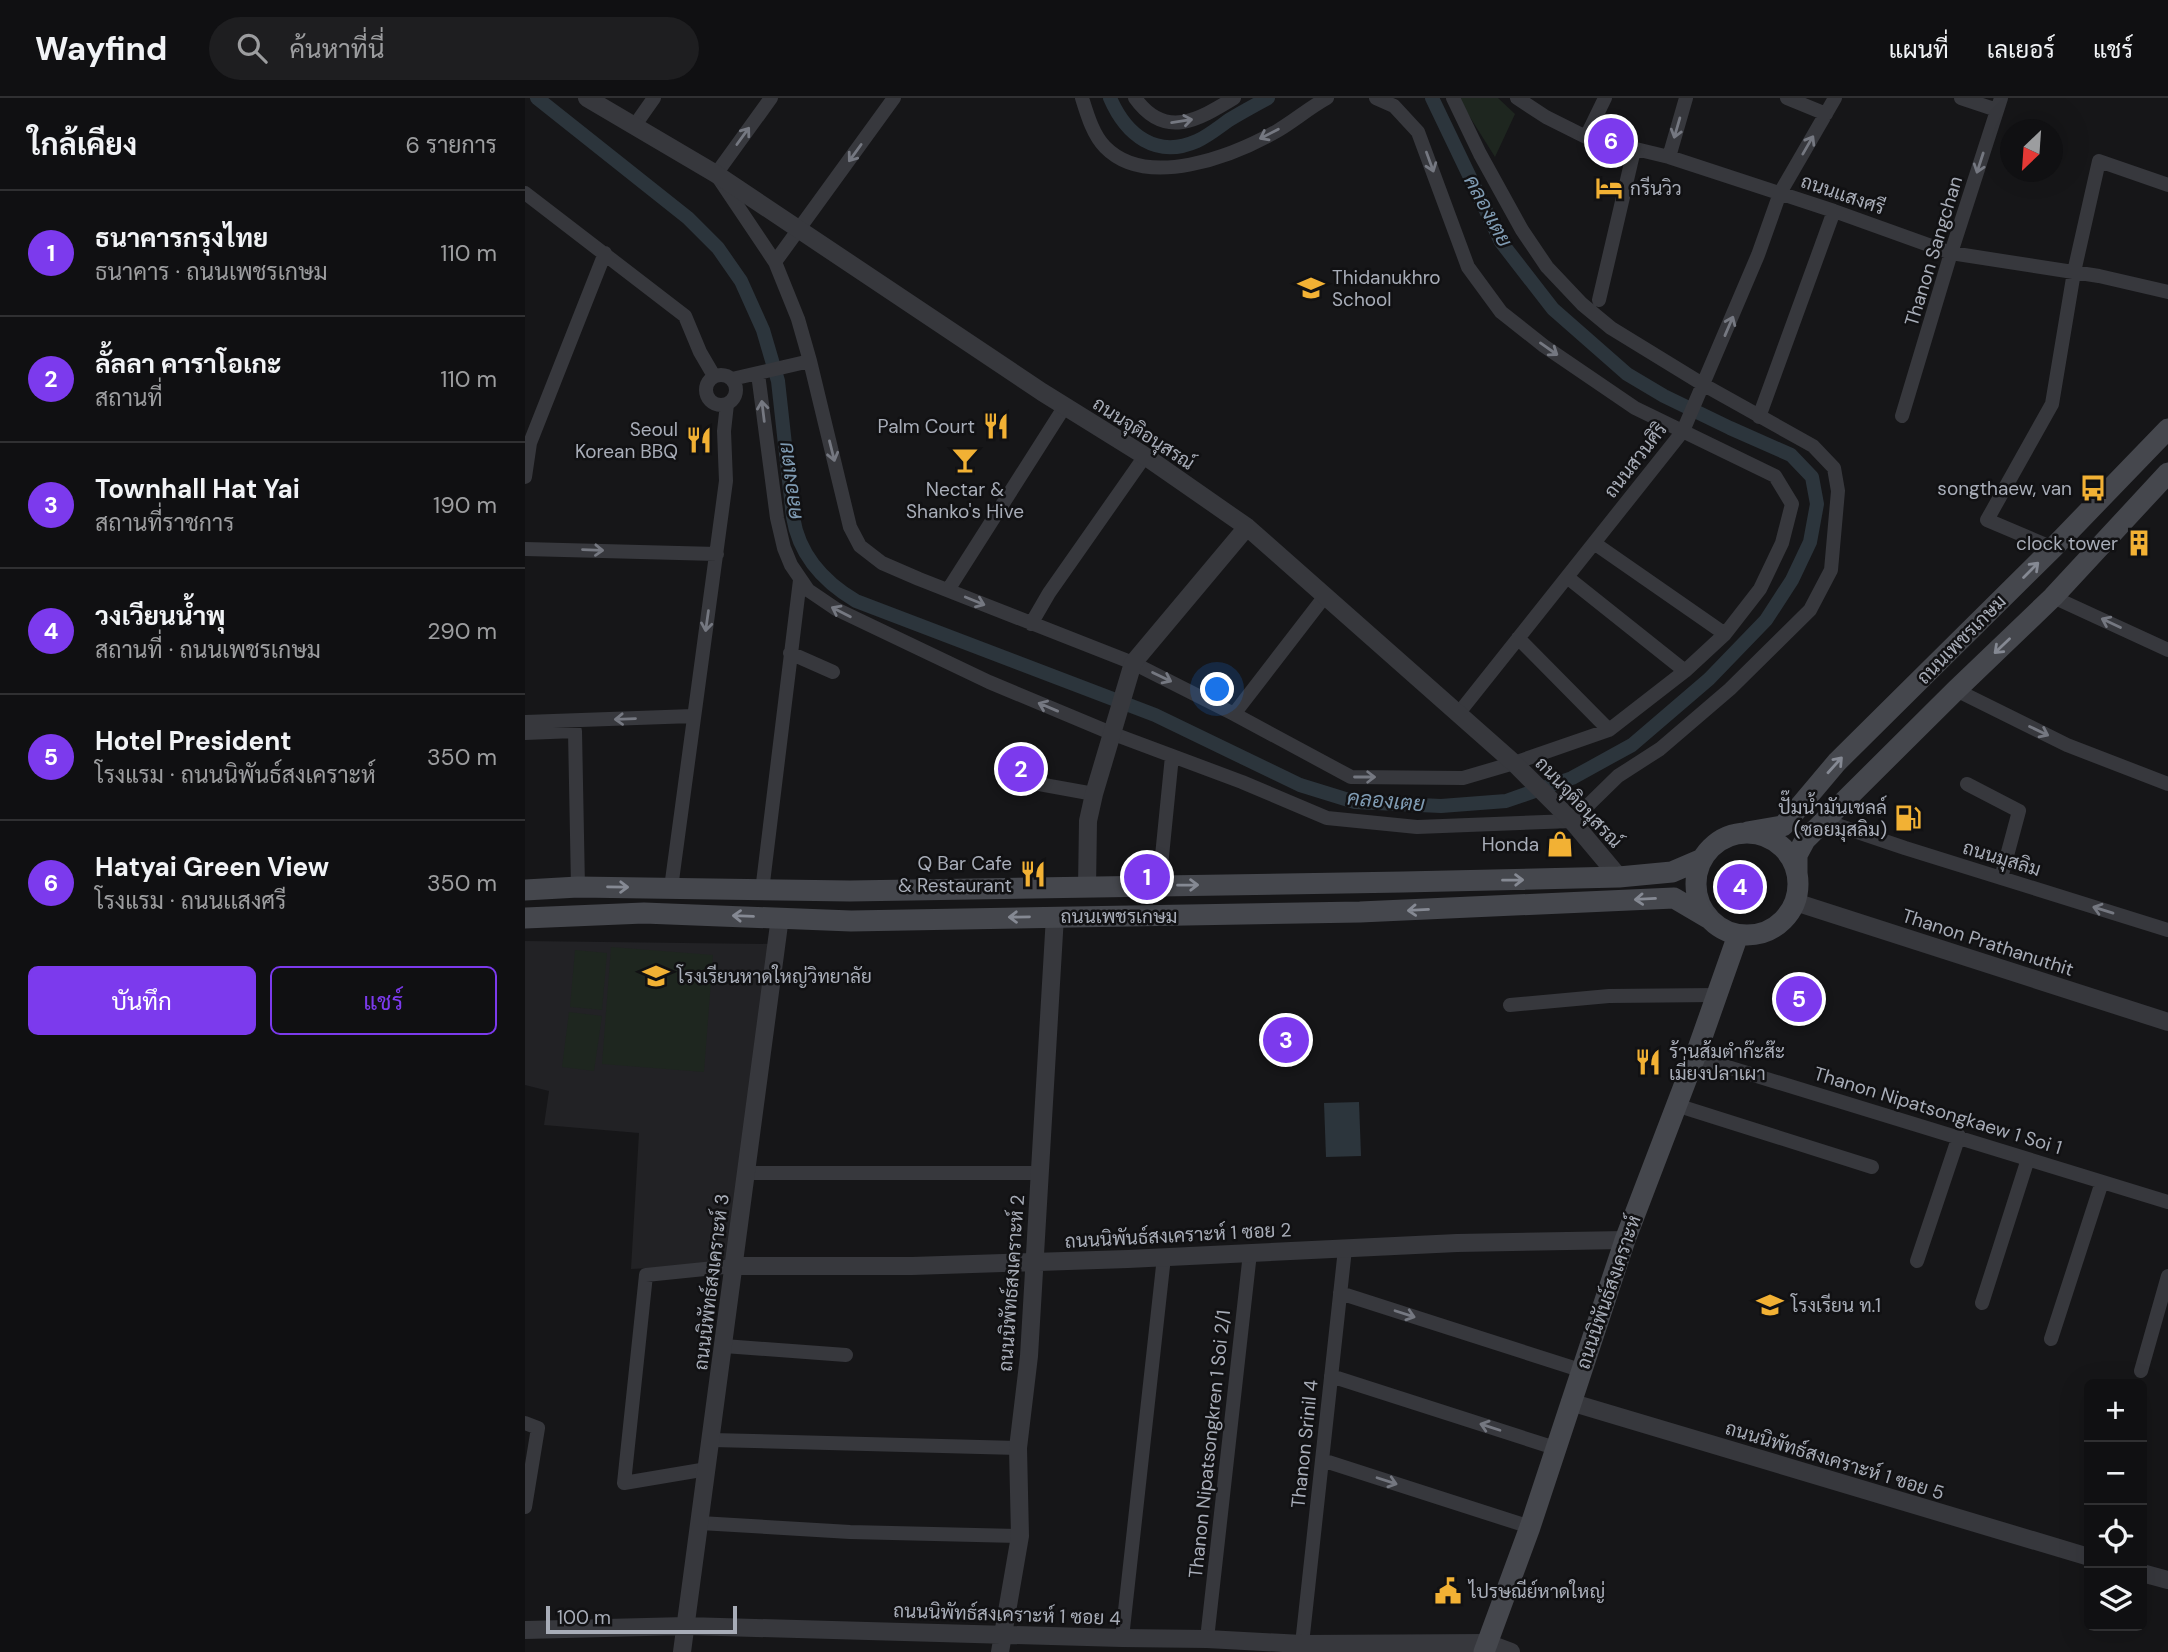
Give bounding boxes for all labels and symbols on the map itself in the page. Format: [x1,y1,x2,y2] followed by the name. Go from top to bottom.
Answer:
[1171,114,1193,127] one-way arrow
[1588,115,1634,167] pin: 6
[1670,116,1683,138] one-way arrow
[2000,119,2063,182] north arrow
[736,127,751,146] one-way arrow
[1259,128,1280,142] one-way arrow
[1801,136,1815,156] one-way arrow
[848,144,863,163] one-way arrow
[1424,151,1437,173] one-way arrow
[1973,152,1986,174] one-way arrow
[1797,168,1888,221] street label: ถนนเเสงศรี
[1457,170,1519,252] water label: คลองเตย
[1594,173,1624,203] hotel icon: กรีนวิว
[1899,173,1968,329] street label: Thanon Sangchan
[1630,176,1682,201] place label: กรีนวิว
[1332,265,1441,312] place label: Thidanukhro School
[1296,273,1326,303] school or university icon: Thidanukhro School
[1723,316,1736,338] one-way arrow
[1539,342,1558,356] one-way arrow
[1088,391,1199,476] street label: ถนนจุติอนุสรณ์
[756,400,769,423] one-way arrow
[981,411,1011,441] restaurant icon: Palm Court
[878,414,975,439] place label: Palm Court
[575,417,678,464] place label: Seoul Korean BBQ
[1598,418,1673,503] street label: ถนนสวนศิริ
[684,425,714,455] restaurant icon: Seoul Korean BBQ
[826,439,839,462] one-way arrow
[771,441,809,521] water label: คลองเตย
[950,445,980,475] bar icon: Nectar & Shanko's Hive
[2078,473,2108,503] bus stop icon: songthaew, van
[1937,476,2072,501] place label: songthaew, van
[906,477,1024,524] place label: Nectar & Shanko's Hive
[2124,528,2154,558] building icon: clock tower
[2016,531,2118,556] place label: clock tower
[581,544,604,557] one-way arrow
[2023,562,2040,579] one-way arrow
[1911,589,2012,690] street label: ถนนเพชรเกษม
[963,595,985,608] one-way arrow
[831,604,852,618] one-way arrow
[700,609,713,632] one-way arrow
[2100,616,2122,629] one-way arrow
[1994,637,2011,654] one-way arrow
[1151,671,1172,685] one-way arrow
[1200,672,1234,706] your location
[1038,700,1059,713] one-way arrow
[613,712,636,725] one-way arrow
[2028,725,2049,739] one-way arrow
[998,743,1044,795] pin: 2
[1530,751,1628,854] street label: ถนนจุติอนุสรณ์
[1827,757,1844,774] one-way arrow
[1353,770,1376,784] one-way arrow
[1346,784,1426,818] water label: คลองเตย
[1778,790,1887,842] place label: ปั๊มน้ำมันเชลล์ (ซอยมุสลิม)
[1893,803,1923,833] fuel station icon: ปั๊มน้ำมันเชลล์ (ซอยมุสลิม)
[1545,829,1575,859] shop icon: Honda
[1482,832,1539,857] place label: Honda
[1960,835,2044,882] street label: ถนนมุสลิม
[898,851,1012,898] place label: Q Bar Cafe & Restaurant
[1124,851,1170,903] pin: 1
[1018,859,1048,889] restaurant icon: Q Bar Cafe & Restaurant
[1717,861,1763,913] pin: 4
[1502,873,1525,886] one-way arrow
[1176,879,1199,892] one-way arrow
[606,880,629,894] one-way arrow
[1635,893,1657,906] one-way arrow
[1407,903,1430,916] one-way arrow
[1899,903,2077,982] street label: Thanon Prathanuthit
[2092,903,2114,916] one-way arrow
[1061,904,1177,929] street label: ถนนเพชรเกษม
[732,909,755,923] one-way arrow
[1008,910,1031,924] one-way arrow
[641,961,671,991] school or university icon: โรงเรียนหาดใหญ่วิทยาลัย
[676,964,872,989] place label: โรงเรียนหาดใหญ่วิทยาลัย
[1776,973,1822,1025] pin: 5
[1263,1014,1309,1066] pin: 3
[1669,1039,1785,1086] place label: ร้านส้มตำก๊ะส๊ะ เมี่ยงปลาเผา
[1633,1047,1663,1077] restaurant icon: ร้านส้มตำก๊ะส๊ะ เมี่ยงปลาเผา
[1811,1061,2065,1160] street label: Thanon Nipatsongkaew 1 Soi 1
[688,1192,735,1372] street label: ถนนนิพัทธ์สงเคราะห์ 3
[993,1194,1030,1372] street label: ถนนนิพัทธ์สงเคราะห์ 2
[1570,1212,1647,1372] street label: ถนนนิพันธ์สงเคราะห์
[1064,1217,1292,1254] street label: ถนนนิพันธ์สงเคราะห์ 1 ซอย 2
[1755,1290,1785,1320] school or university icon: โรงเรียน ท.1
[1790,1293,1881,1318] place label: โรงเรียน ท.1
[1394,1308,1416,1321] one-way arrow
[1183,1309,1236,1579] street label: Thanon Nipatsongkren 1 Soi 2/1
[1285,1379,1324,1509] street label: Thanon Srinil 4
[1722,1415,1947,1506] street label: ถนนนิพัทธ์สงเคราะห์ 1 ซอย 5
[1479,1420,1501,1433] one-way arrow
[1376,1475,1398,1488] one-way arrow
[1433,1576,1463,1606] public building icon: ไปรษณีย์หาดใหญ่
[1467,1579,1605,1604] place label: ไปรษณีย์หาดใหญ่
[893,1598,1121,1631] street label: ถนนนิพัทธ์สงเคราะห์ 1 ซอย 4
[546,1603,737,1635] scale bar

